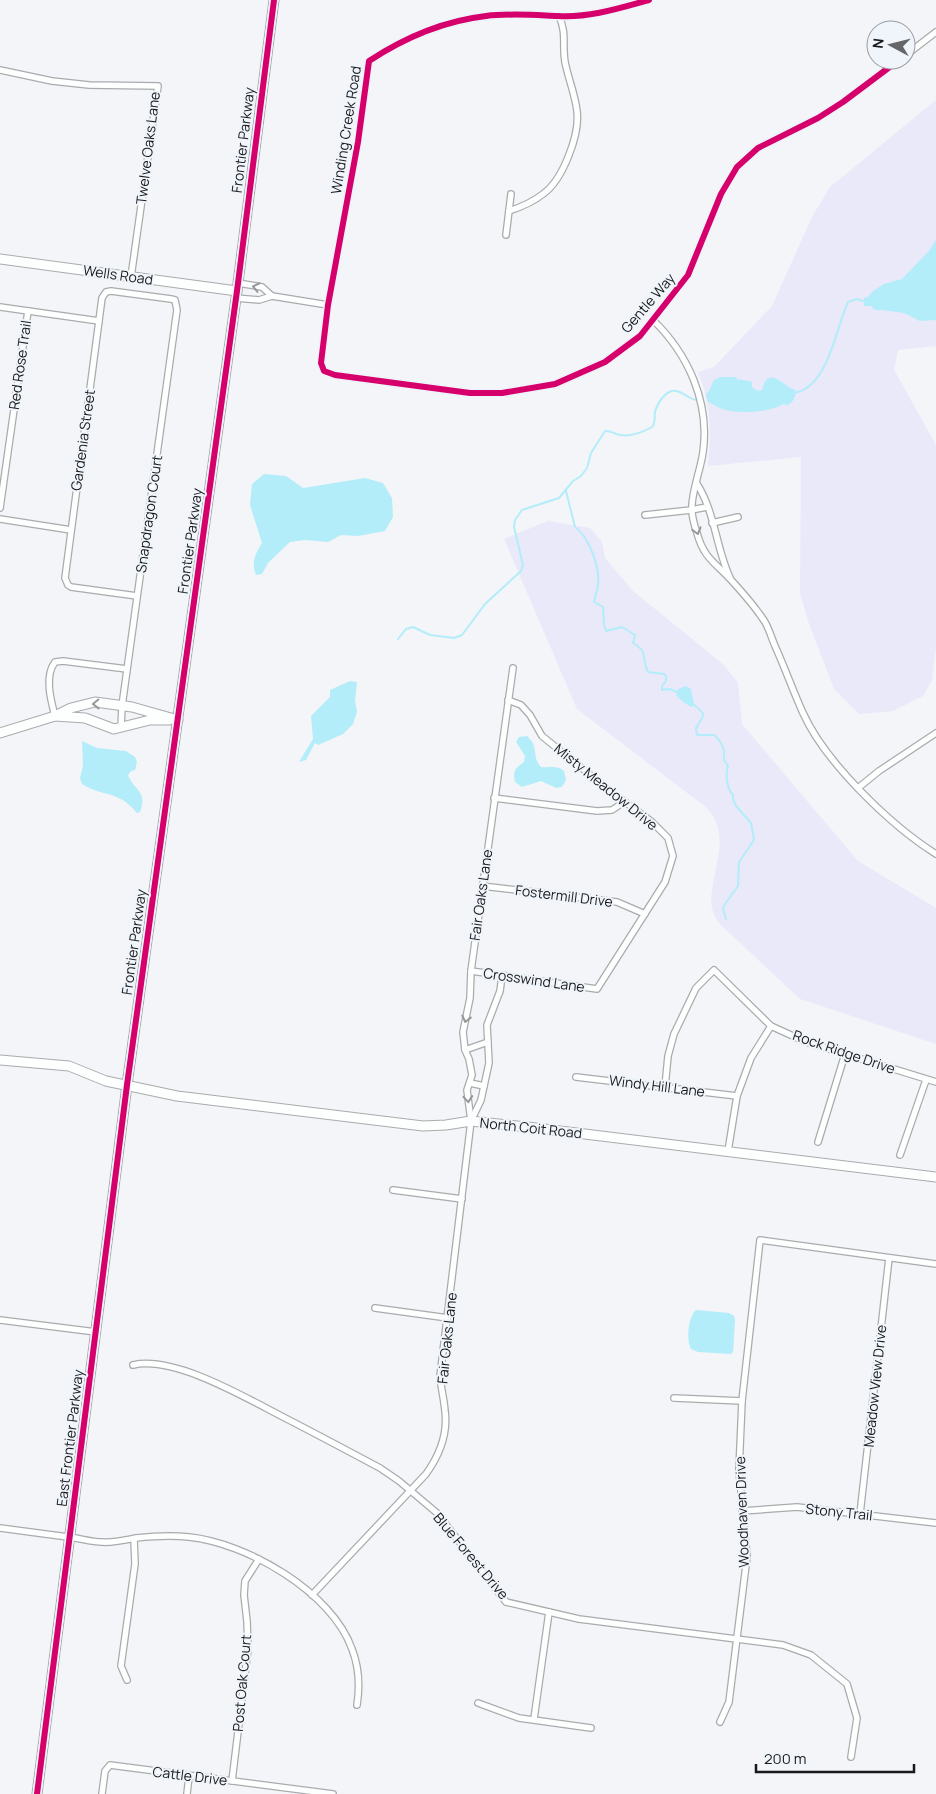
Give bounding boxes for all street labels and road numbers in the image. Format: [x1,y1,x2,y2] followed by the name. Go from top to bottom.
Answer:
[326,64,365,195] street label: Winding Creek Road
[227,85,258,194] street label: Frontier Parkway
[131,90,164,205] street label: Twelve Oaks Lane
[82,260,154,289] street label: Wells Road
[616,268,679,337] street label: Gentle Way
[4,319,35,411] street label: Red Rose Trail
[66,388,99,492] street label: Gardenia Street
[131,453,166,574] street label: Snapdragon Court
[173,486,206,595] street label: Frontier Parkway
[551,739,662,834] street label: Misty Meadow Drive
[465,848,496,942] street label: Fair Oaks Lane
[514,880,614,911] street label: Fostermill Drive
[117,887,150,996] street label: Frontier Parkway
[482,963,586,996] street label: Crosswind Lane
[790,1025,898,1078] street label: Rock Ridge Drive
[608,1070,706,1101] street label: Windy Hill Lane
[479,1113,583,1142] street label: North Coit Road
[432,1291,461,1385] street label: Fair Oaks Lane
[859,1324,890,1448] street label: Meadow View Drive
[52,1368,87,1508] street label: East Frontier Parkway
[730,1456,753,1568] street label: Woodhaven Drive
[805,1499,873,1524] street label: Stony Trail
[429,1508,513,1603] street label: Blue Forest Drive
[228,1633,255,1732] street label: Post Oak Court
[152,1761,229,1790] street label: Cattle Drive

